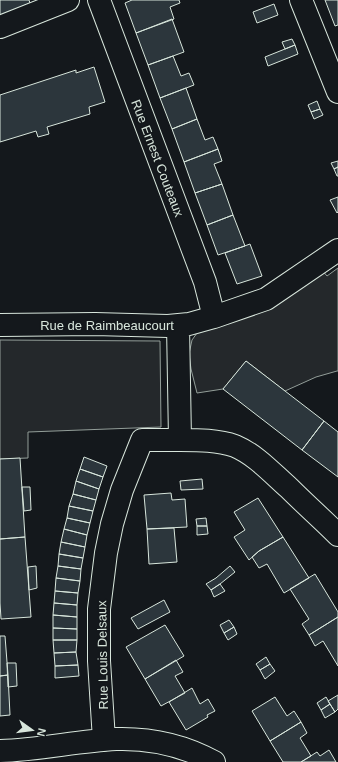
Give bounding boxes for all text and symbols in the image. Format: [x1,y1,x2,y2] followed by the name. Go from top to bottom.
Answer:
[128,97,187,219] street label: Rue Ernest Couteaux
[40,318,174,333] street label: Rue de Raimbeaucourt
[94,600,111,710] street label: Rue Louis Delsaux
[12,710,52,750] north arrow
[35,727,48,738] text: N

